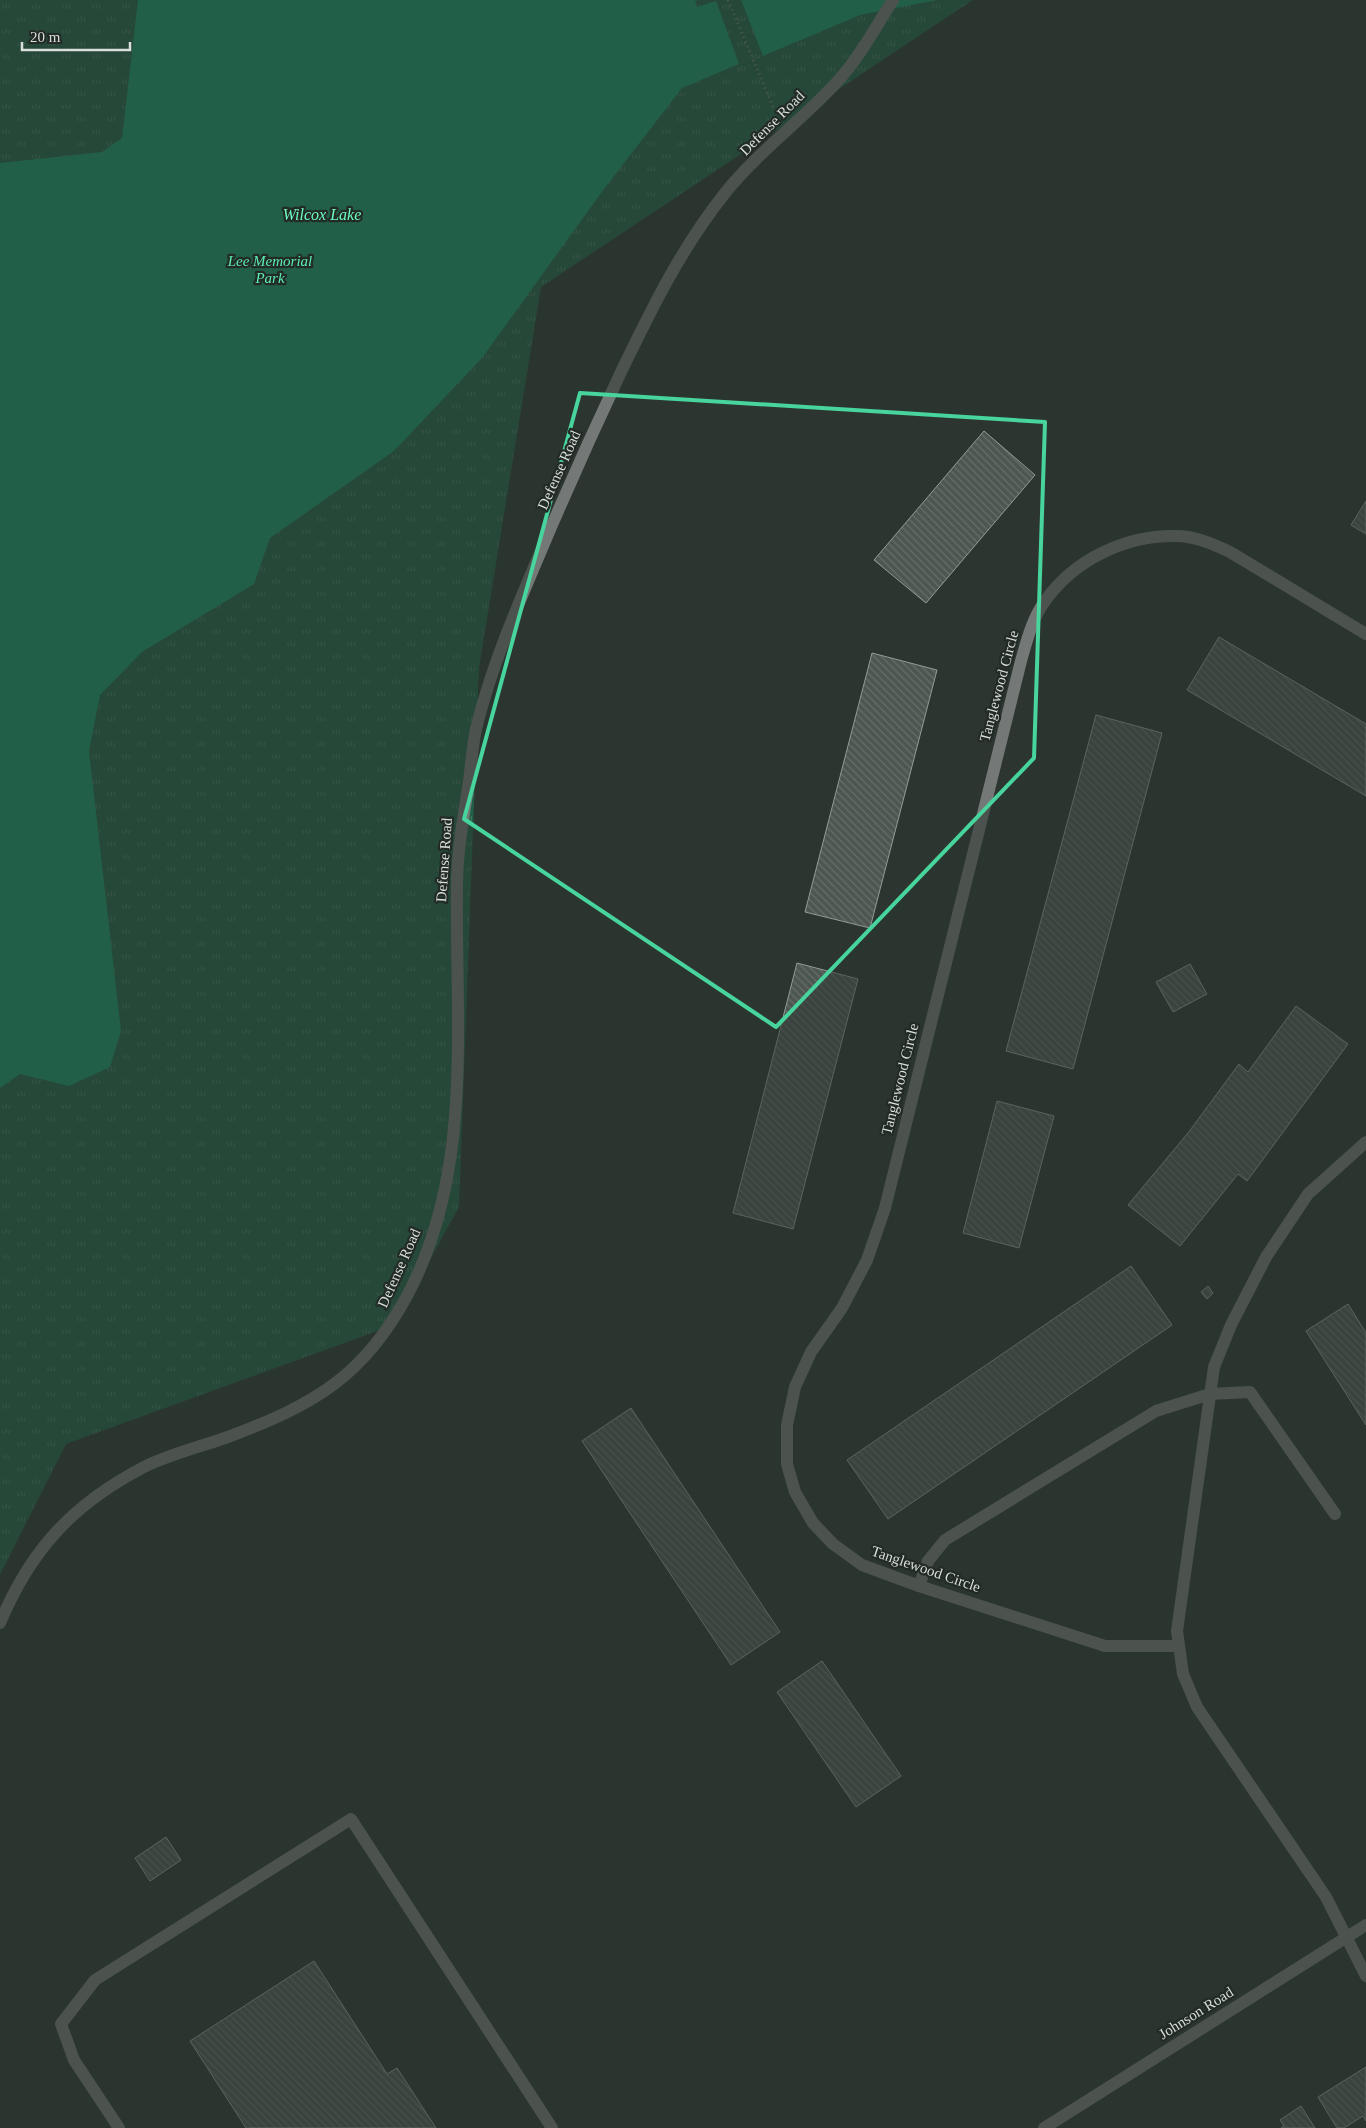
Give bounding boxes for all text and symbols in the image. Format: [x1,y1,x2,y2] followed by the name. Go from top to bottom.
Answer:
[22,20,130,52] scale bar
[30,29,61,45] text: 20 m
[736,87,808,159] street label: Defense Road
[283,206,361,223] water label: Wilcox Lake
[227,253,312,286] park label: Lee Memorial Park
[534,428,584,512] street label: Defense Road
[976,628,1022,743] street label: Tanglewood Circle
[433,817,455,903] street label: Defense Road
[878,1021,922,1136] street label: Tanglewood Circle
[374,1226,424,1310] street label: Defense Road
[869,1543,983,1595] street label: Tanglewood Circle
[1156,1984,1237,2042] street label: Johnson Road

